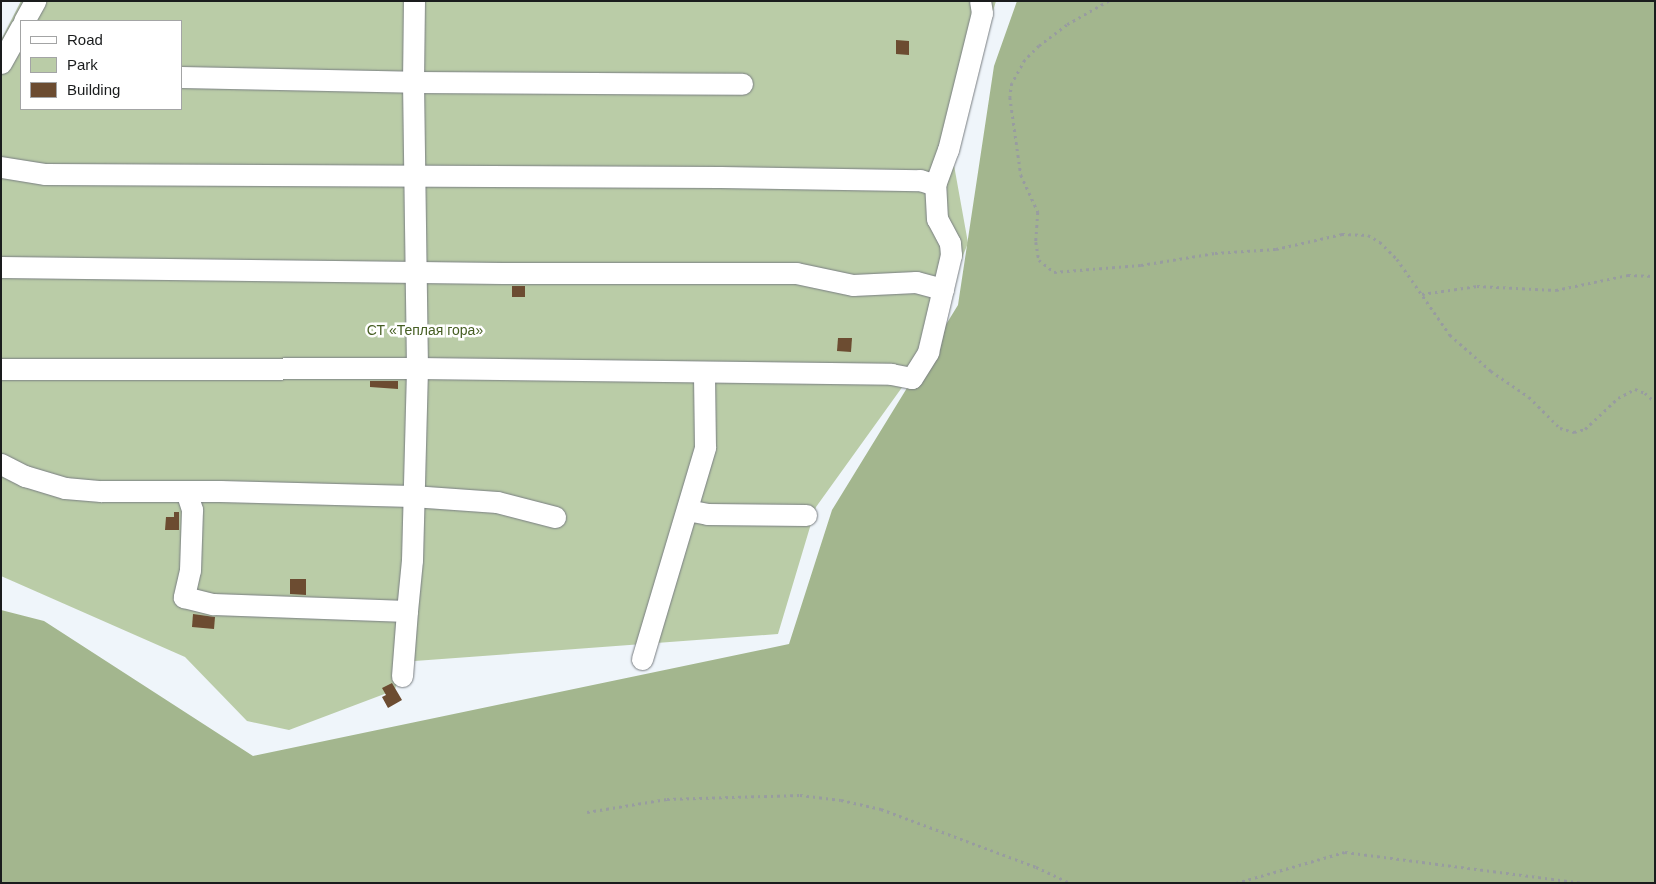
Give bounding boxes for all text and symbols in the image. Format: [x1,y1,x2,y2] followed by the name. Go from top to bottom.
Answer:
[20,20,182,110] legend
[67,31,103,48] text: Road
[67,56,98,73] text: Park
[67,81,120,98] text: Building
[367,322,483,338] park label: СТ «Теплая гора»

